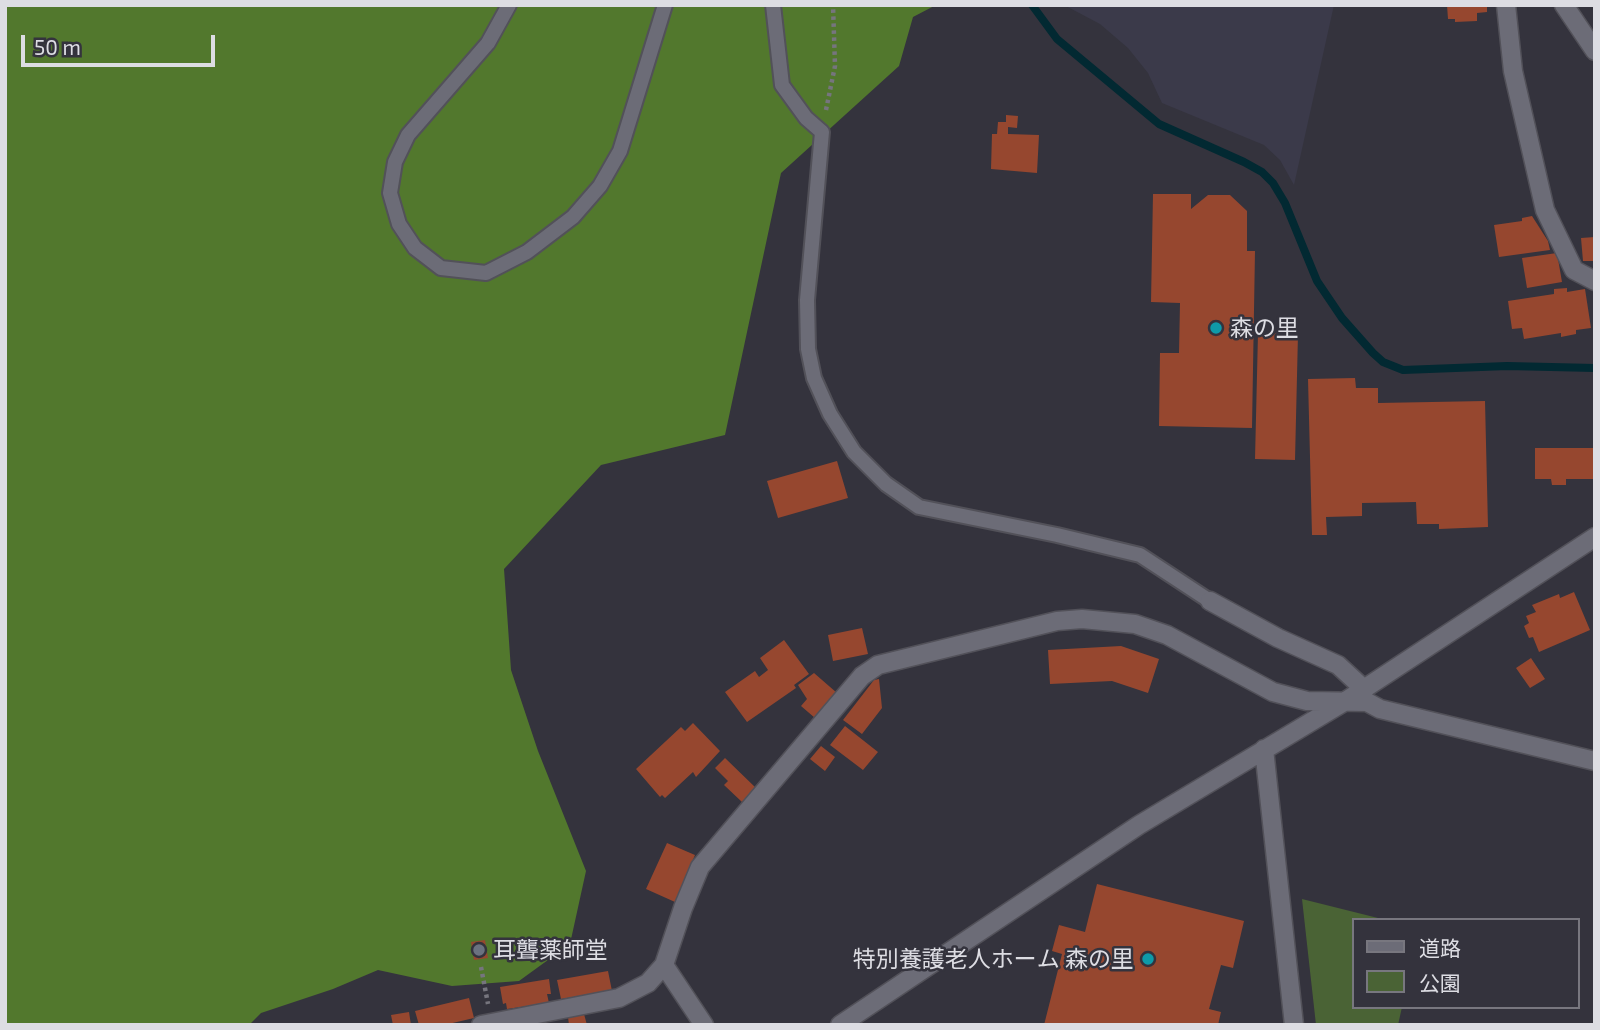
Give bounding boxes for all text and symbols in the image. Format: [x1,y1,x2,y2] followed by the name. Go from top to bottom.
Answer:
[24,21,219,65] scale bar
[34,34,81,59] text: 50 m
[1230,314,1299,342] place label: 森の里
[1208,320,1224,336] marker: 森の里
[1352,918,1579,1009] legend
[1419,935,1461,960] text: 道路
[493,936,608,964] place label: 耳聾薬師堂
[471,942,487,958] marker: 耳聾薬師堂
[853,945,1134,973] place label: 特別養護老人ホーム 森の里
[1140,951,1156,967] marker: 特別養護老人ホーム 森の里
[1419,970,1461,995] text: 公園

